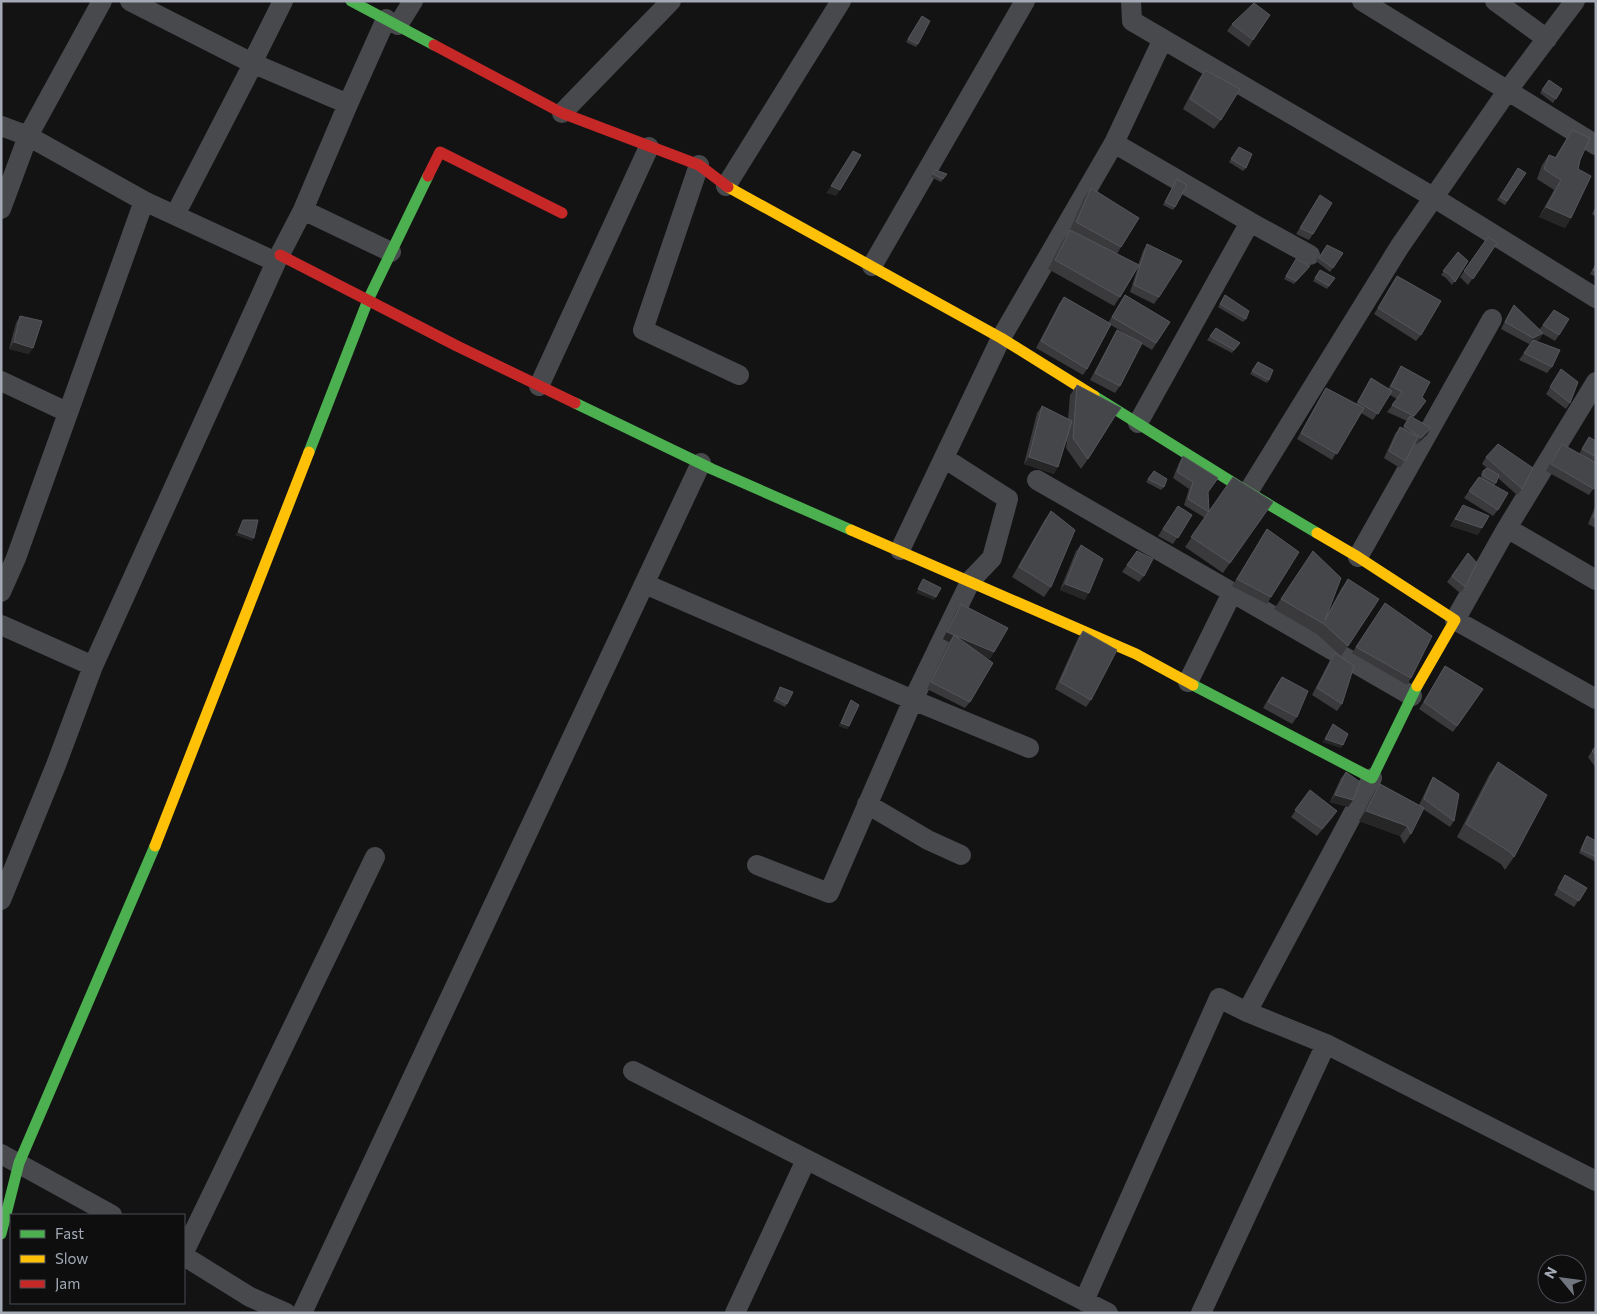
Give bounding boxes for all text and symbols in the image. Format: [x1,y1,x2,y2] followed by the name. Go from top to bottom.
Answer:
[10,1214,185,1304] legend
[55,1224,84,1242] text: Fast
[55,1249,88,1267] text: Slow
[1537,1254,1587,1304] north arrow
[1540,1264,1560,1281] text: N
[55,1274,80,1292] text: Jam

